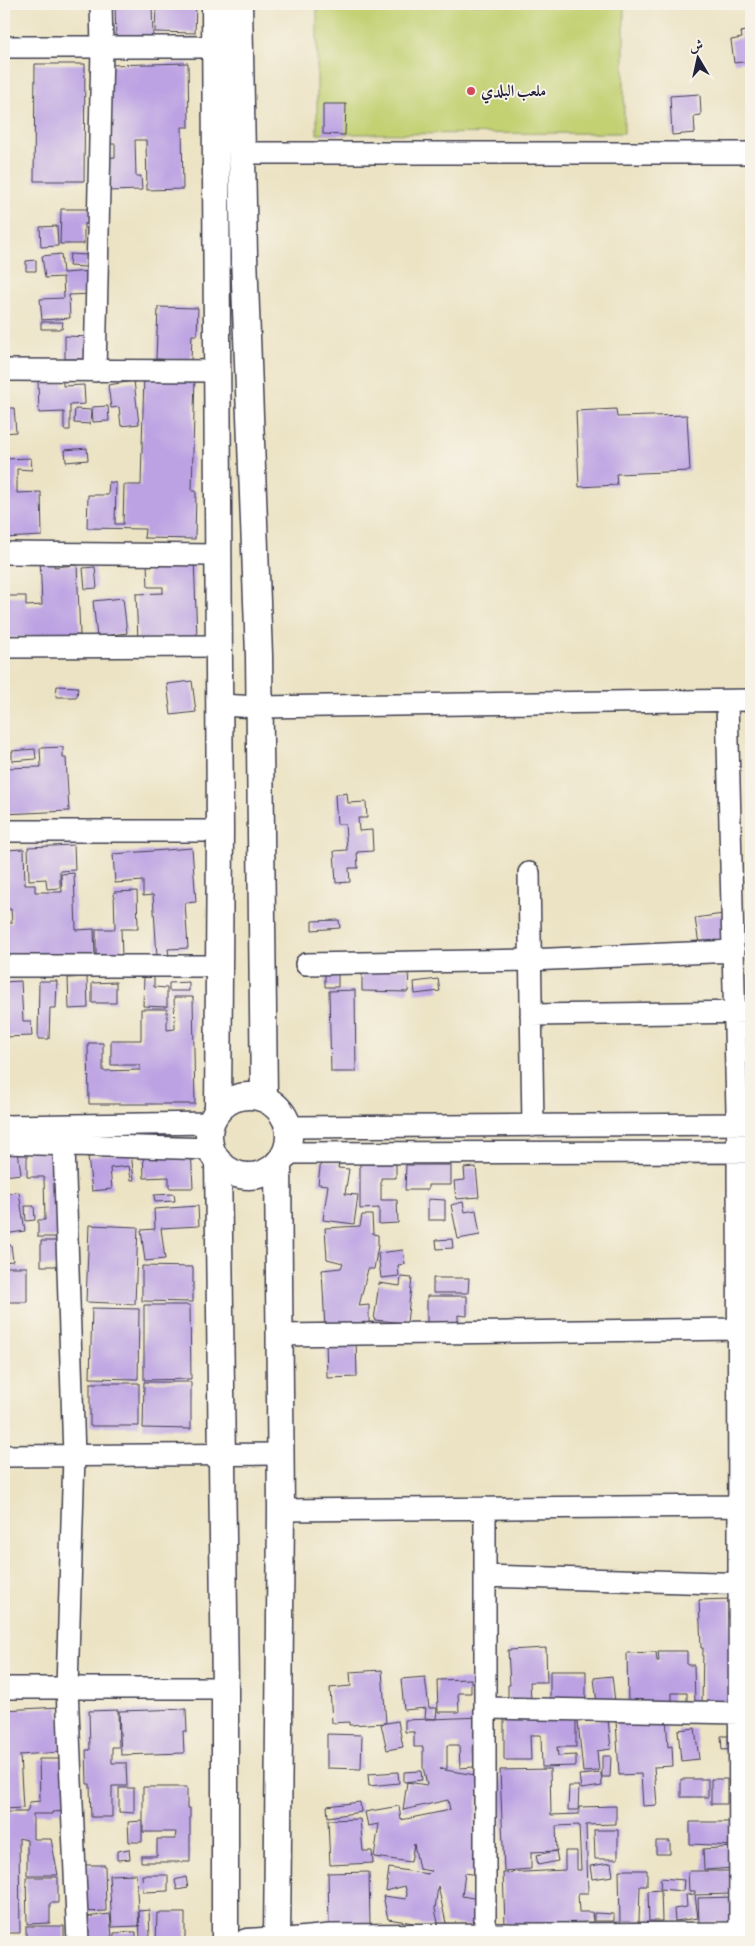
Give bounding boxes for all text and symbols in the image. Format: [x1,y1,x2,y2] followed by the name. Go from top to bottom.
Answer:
[672,32,722,82] north arrow
[688,36,704,56] text: ش
[481,81,546,104] place label: ملعب البلدي
[465,85,477,97] marker: ملعب البلدي

